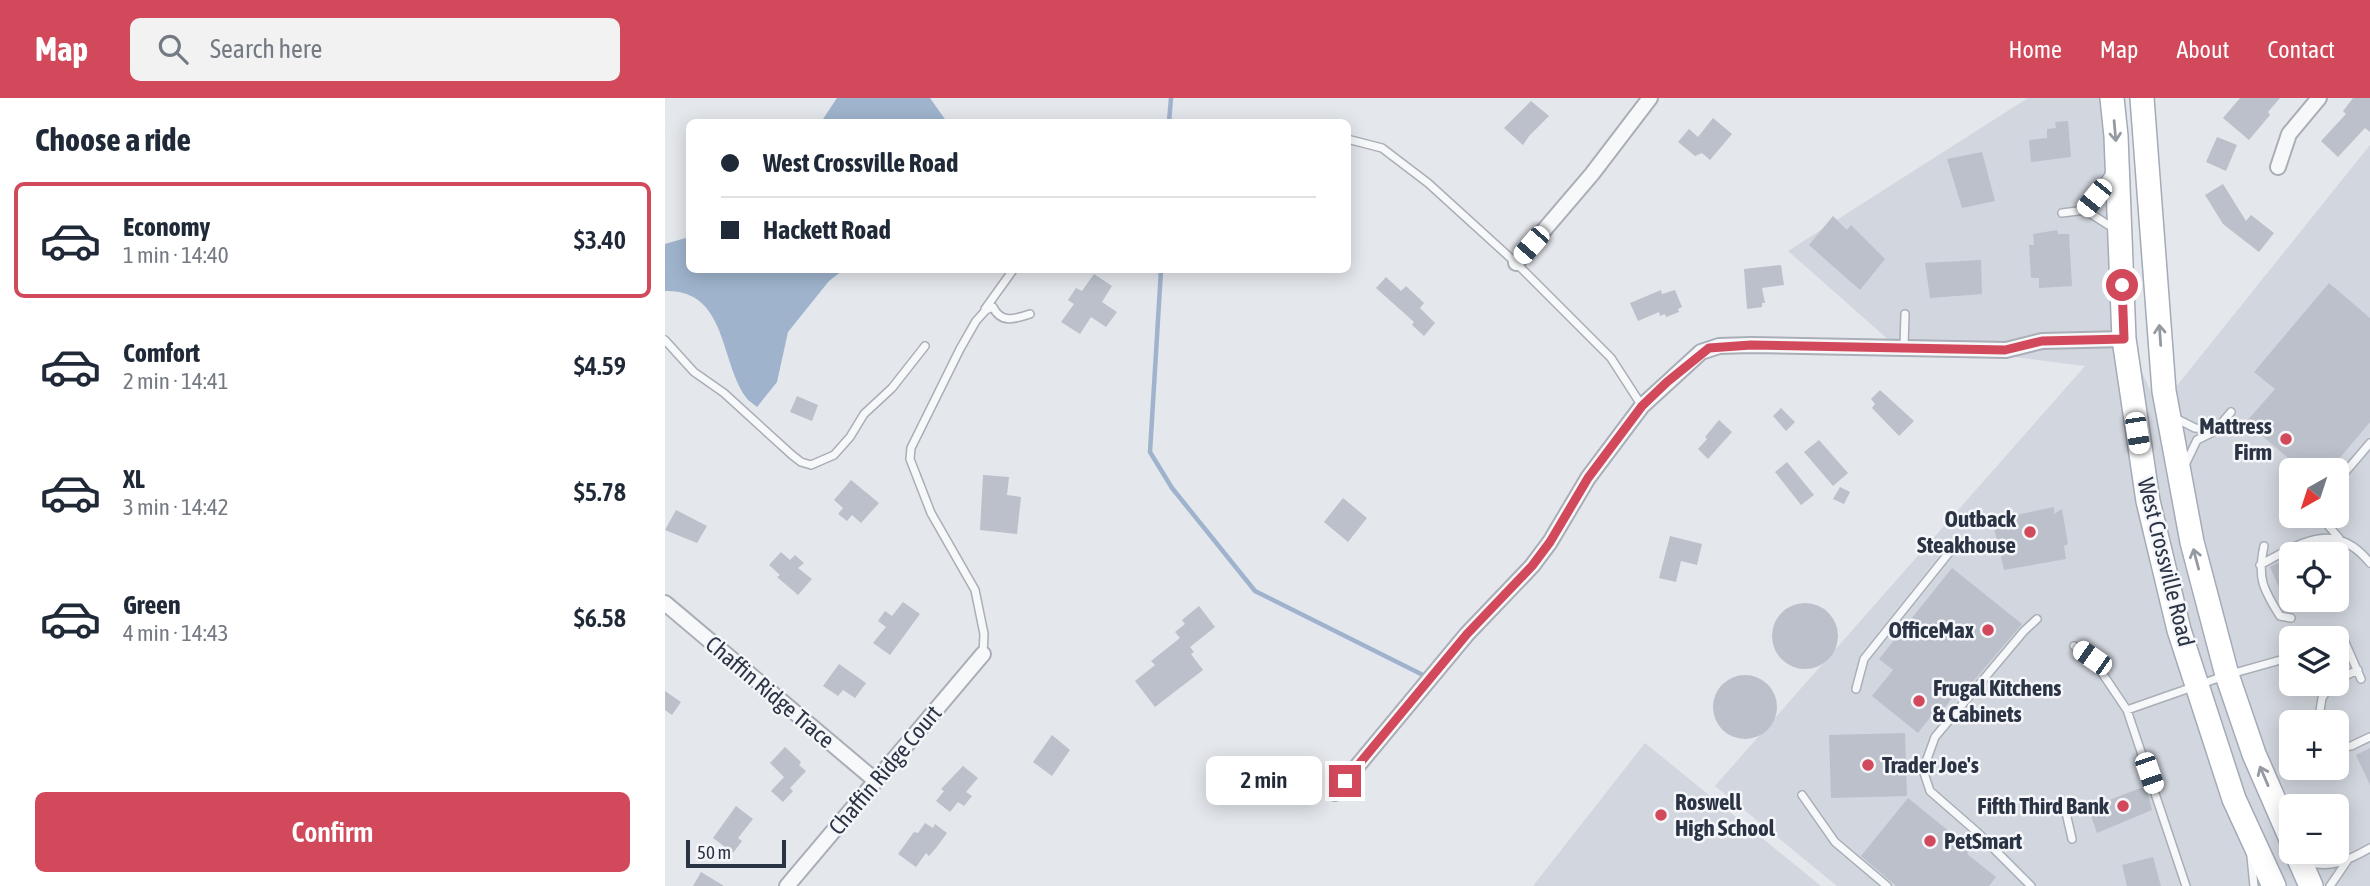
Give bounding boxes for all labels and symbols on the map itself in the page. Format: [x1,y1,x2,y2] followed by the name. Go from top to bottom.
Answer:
[2109,119,2122,141] one-way arrow
[2073,175,2116,221] car
[1510,222,1553,268] car
[2106,269,2138,301] route start
[2153,324,2166,347] one-way arrow
[2124,411,2151,455] car
[2199,413,2272,465] place label: Mattress Firm
[2278,431,2294,447] marker: Mattress Firm
[2279,458,2349,528] north arrow
[2132,475,2200,649] street label: West Crossville Road
[1917,506,2017,558] place label: Outback Steakhouse
[2022,524,2038,540] marker: Outback Steakhouse
[2189,549,2202,571] one-way arrow
[1888,617,1974,643] place label: OfficeMax
[1980,622,1996,638] marker: OfficeMax
[700,631,840,753] street label: Chaffin Ridge Trace
[2069,637,2116,679] car
[1933,675,2061,727] place label: Frugal Kitchens & Cabinets
[1911,693,1927,709] marker: Frugal Kitchens & Cabinets
[823,700,947,840] street label: Chaffin Ridge Court
[2133,750,2166,796] car
[1882,752,1979,778] place label: Trader Joe's
[1205,756,1321,806] callout: 2 min
[1860,757,1876,773] marker: Trader Joe's
[1329,765,1361,797] route end
[2257,766,2270,788] one-way arrow
[1675,789,1776,841] place label: Roswell High School
[1977,793,2110,819] place label: Fifth Third Bank
[2115,798,2131,814] marker: Fifth Third Bank
[1653,807,1669,823] marker: Roswell High School
[1944,828,2023,854] place label: PetSmart
[1922,833,1938,849] marker: PetSmart
[686,837,786,869] scale bar

